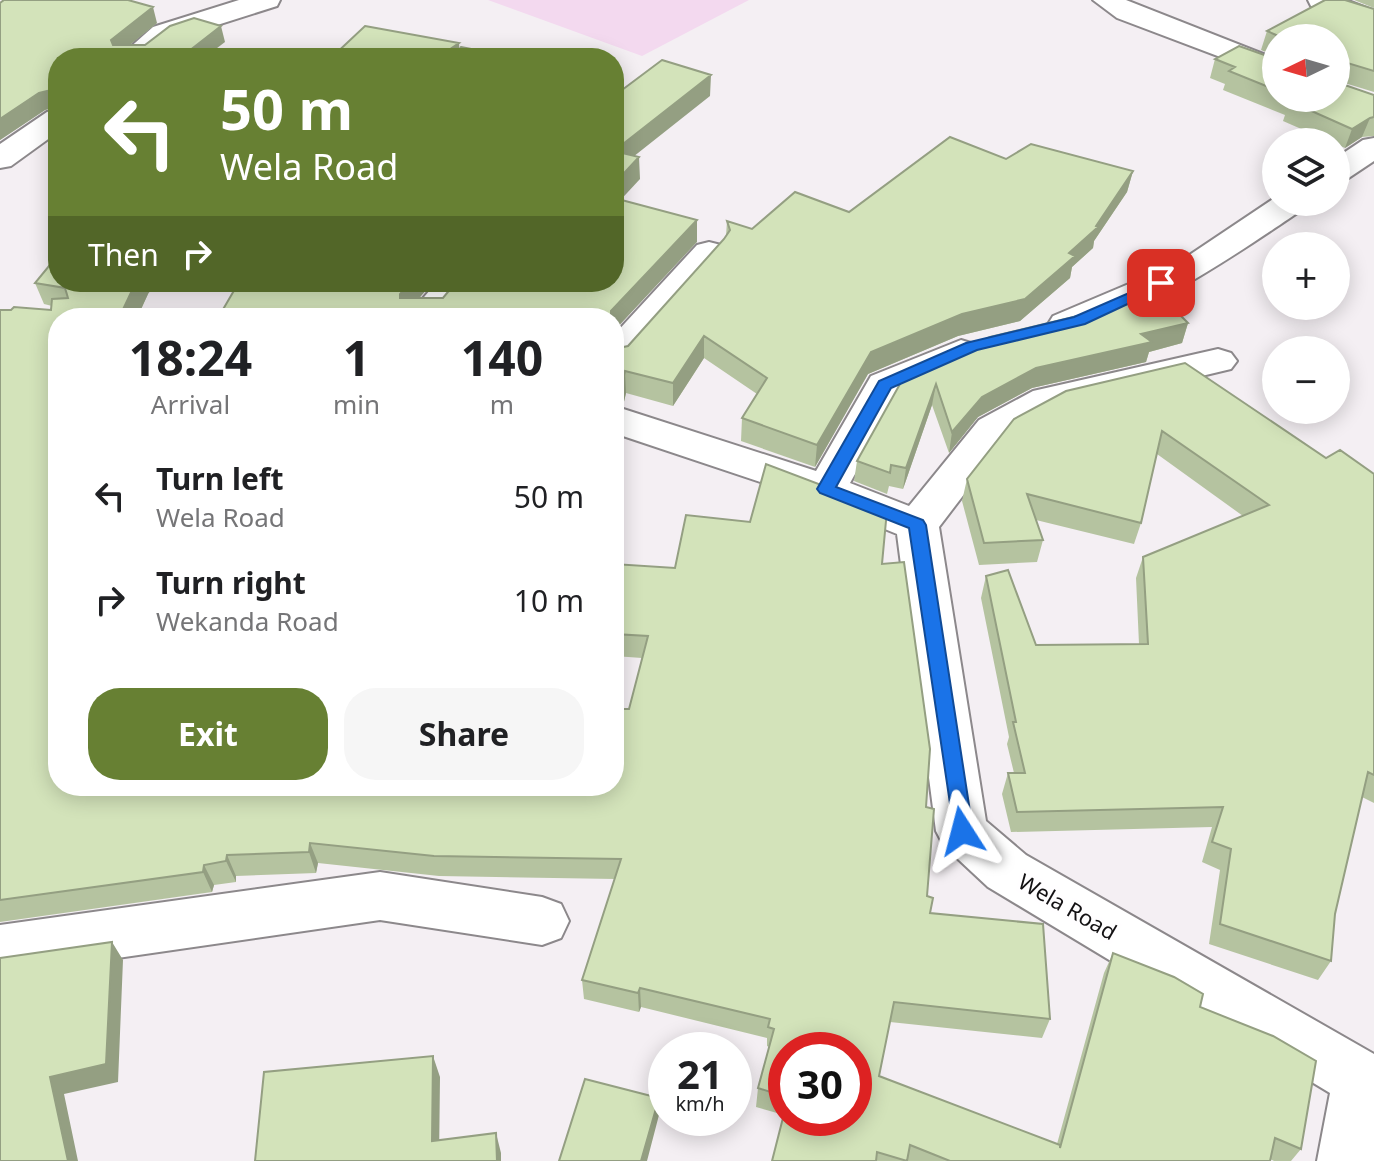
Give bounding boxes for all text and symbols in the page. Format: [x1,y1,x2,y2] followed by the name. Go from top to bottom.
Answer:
[1262,24,1350,112] north arrow
[1262,24,1350,424] map controls
[220,70,353,146] text: 50 m
[88,80,192,184] icon: left
[1262,128,1350,216] button: layers
[220,142,398,191] text: Wela Road
[175,232,219,276] icon: right
[1262,232,1350,320] button: +
[88,234,159,275] text: Then
[1127,249,1195,317] pin
[1139,261,1183,305] icon: arrive
[129,325,252,390] text: 18:24
[343,325,370,390] text: 1
[461,325,543,390] text: 140
[1262,336,1350,424] button: −
[151,386,230,422] text: Arrival
[333,386,380,422] text: min
[490,386,514,422] text: m
[156,458,284,499] text: Turn left
[88,474,132,518] icon: left
[514,476,584,517] text: 50 m
[156,499,285,535] text: Wela Road
[156,562,306,603] text: Turn right
[88,578,132,622] icon: right
[514,580,584,621] text: 10 m
[156,603,339,639] text: Wekanda Road
[88,688,328,780] button: Exit
[344,688,584,780] button: Share
[920,789,1004,873] position arrow
[1013,866,1123,946] street label: Wela Road
[768,1032,872,1136] speed limit sign: 30
[677,1046,723,1101] text: 21
[675,1090,725,1117] text: km/h

